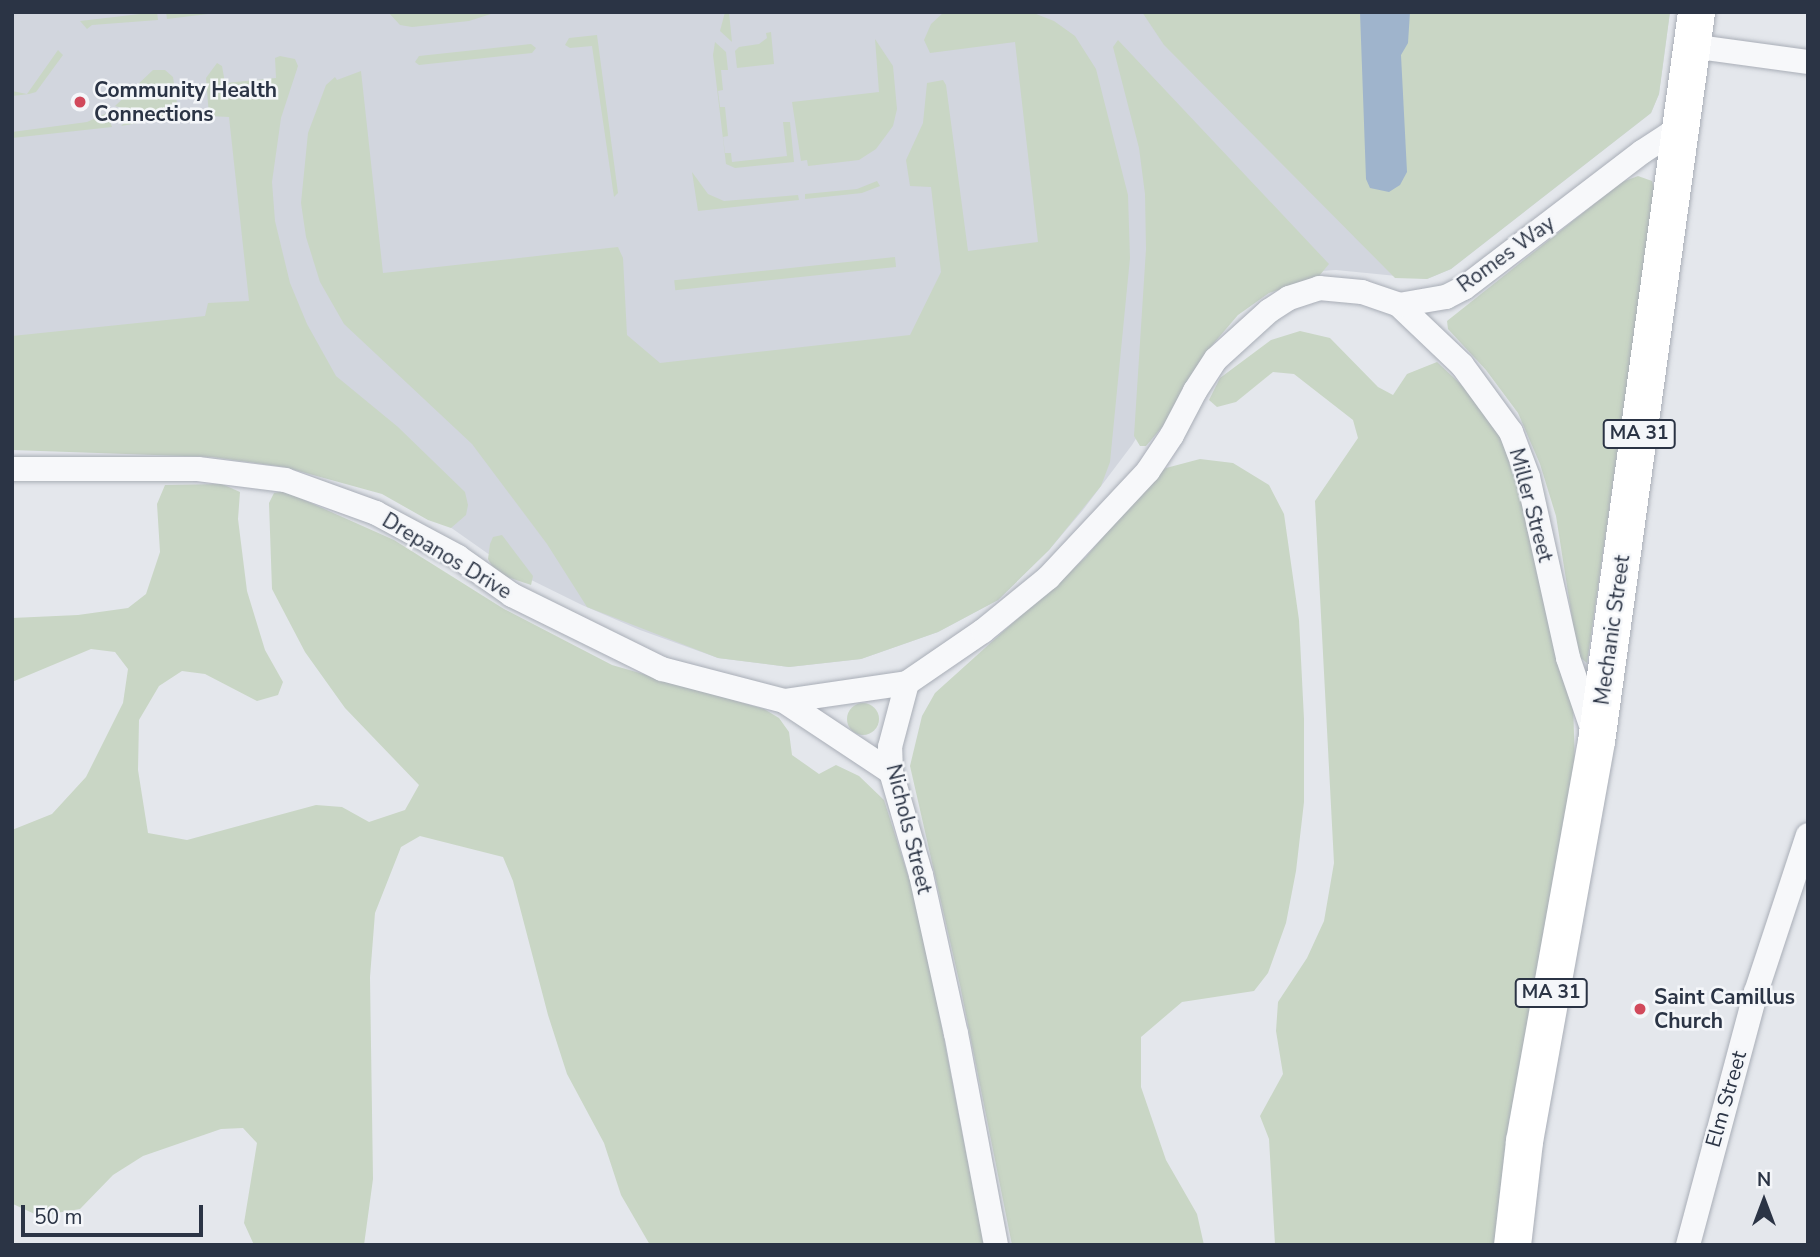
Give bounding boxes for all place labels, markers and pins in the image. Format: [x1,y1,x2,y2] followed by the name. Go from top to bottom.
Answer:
[94,77,277,127] place label: Community Health Connections
[72,94,88,110] marker: Community Health Connections
[1654,984,1795,1034] place label: Saint Camillus Church
[1632,1001,1648,1017] marker: Saint Camillus Church

